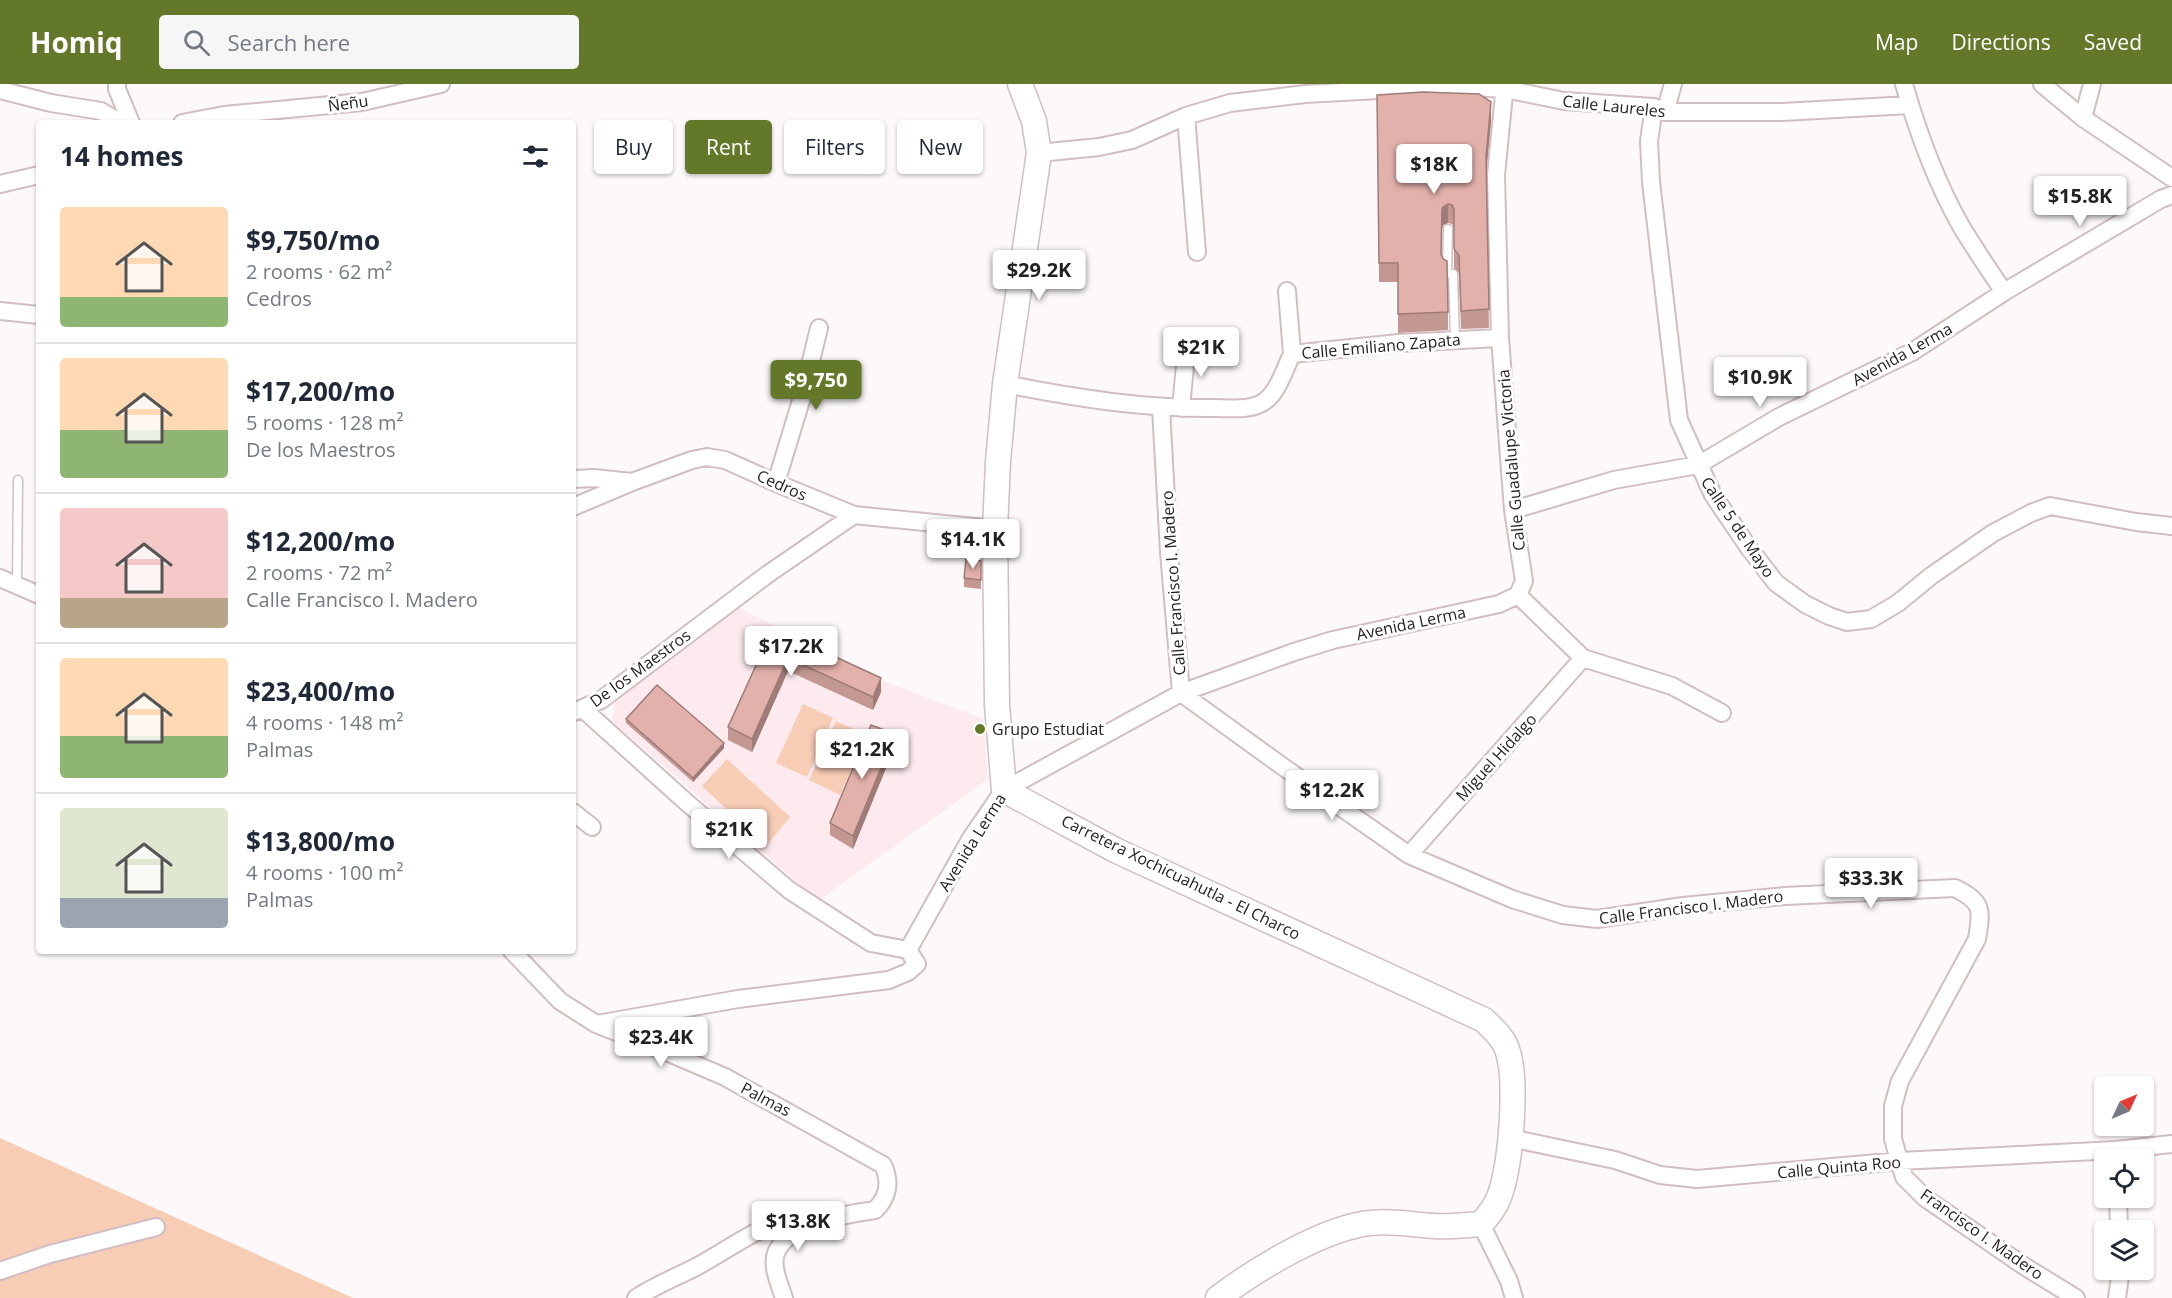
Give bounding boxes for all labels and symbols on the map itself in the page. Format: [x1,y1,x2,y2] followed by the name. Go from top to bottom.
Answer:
[326,89,370,117] street label: Ñeñu
[1561,90,1667,122] street label: Calle Laureles
[1398,144,1470,195] pin: $18K
[2031,176,2129,227] pin: $15.8K
[990,250,1088,301] pin: $29.2K
[1848,317,1956,391] street label: Avenida Lerma
[1165,327,1237,378] pin: $21K
[1300,328,1462,364] street label: Calle Emiliano Zapata
[1711,357,1809,408] pin: $10.9K
[767,360,865,411] pin: $9,750
[1492,368,1530,552] street label: Calle Guadalupe Victoria
[753,464,811,506] street label: Cedros
[1696,472,1780,582] street label: Calle 5 de Mayo
[1156,490,1190,676] street label: Calle Francisco I. Madero
[924,519,1022,570] pin: $14.1K
[1354,601,1468,645] street label: Avenida Lerma
[585,624,695,712] street label: De los Maestros
[742,626,840,677] pin: $17.2K
[1451,708,1541,806] street label: Miguel Hidalgo
[992,718,1104,740] place label: Grupo Estudiat
[973,722,987,736] marker: Grupo Estudiat
[813,729,911,780] pin: $21.2K
[1283,770,1381,821] pin: $12.2K
[933,789,1011,895] street label: Avenida Lerma
[693,809,765,860] pin: $21K
[1058,809,1304,945] street label: Carretera Xochicuahutla - El Charco
[1822,858,1920,909] pin: $33.3K
[1598,885,1784,929] street label: Calle Francisco I. Madero
[612,1017,710,1068] pin: $23.4K
[2094,1076,2154,1136] north arrow
[737,1077,795,1121] street label: Palmas
[1776,1151,1902,1183] street label: Calle Quinta Roo
[1916,1183,2048,1285] street label: Francisco I. Madero
[749,1201,847,1252] pin: $13.8K

